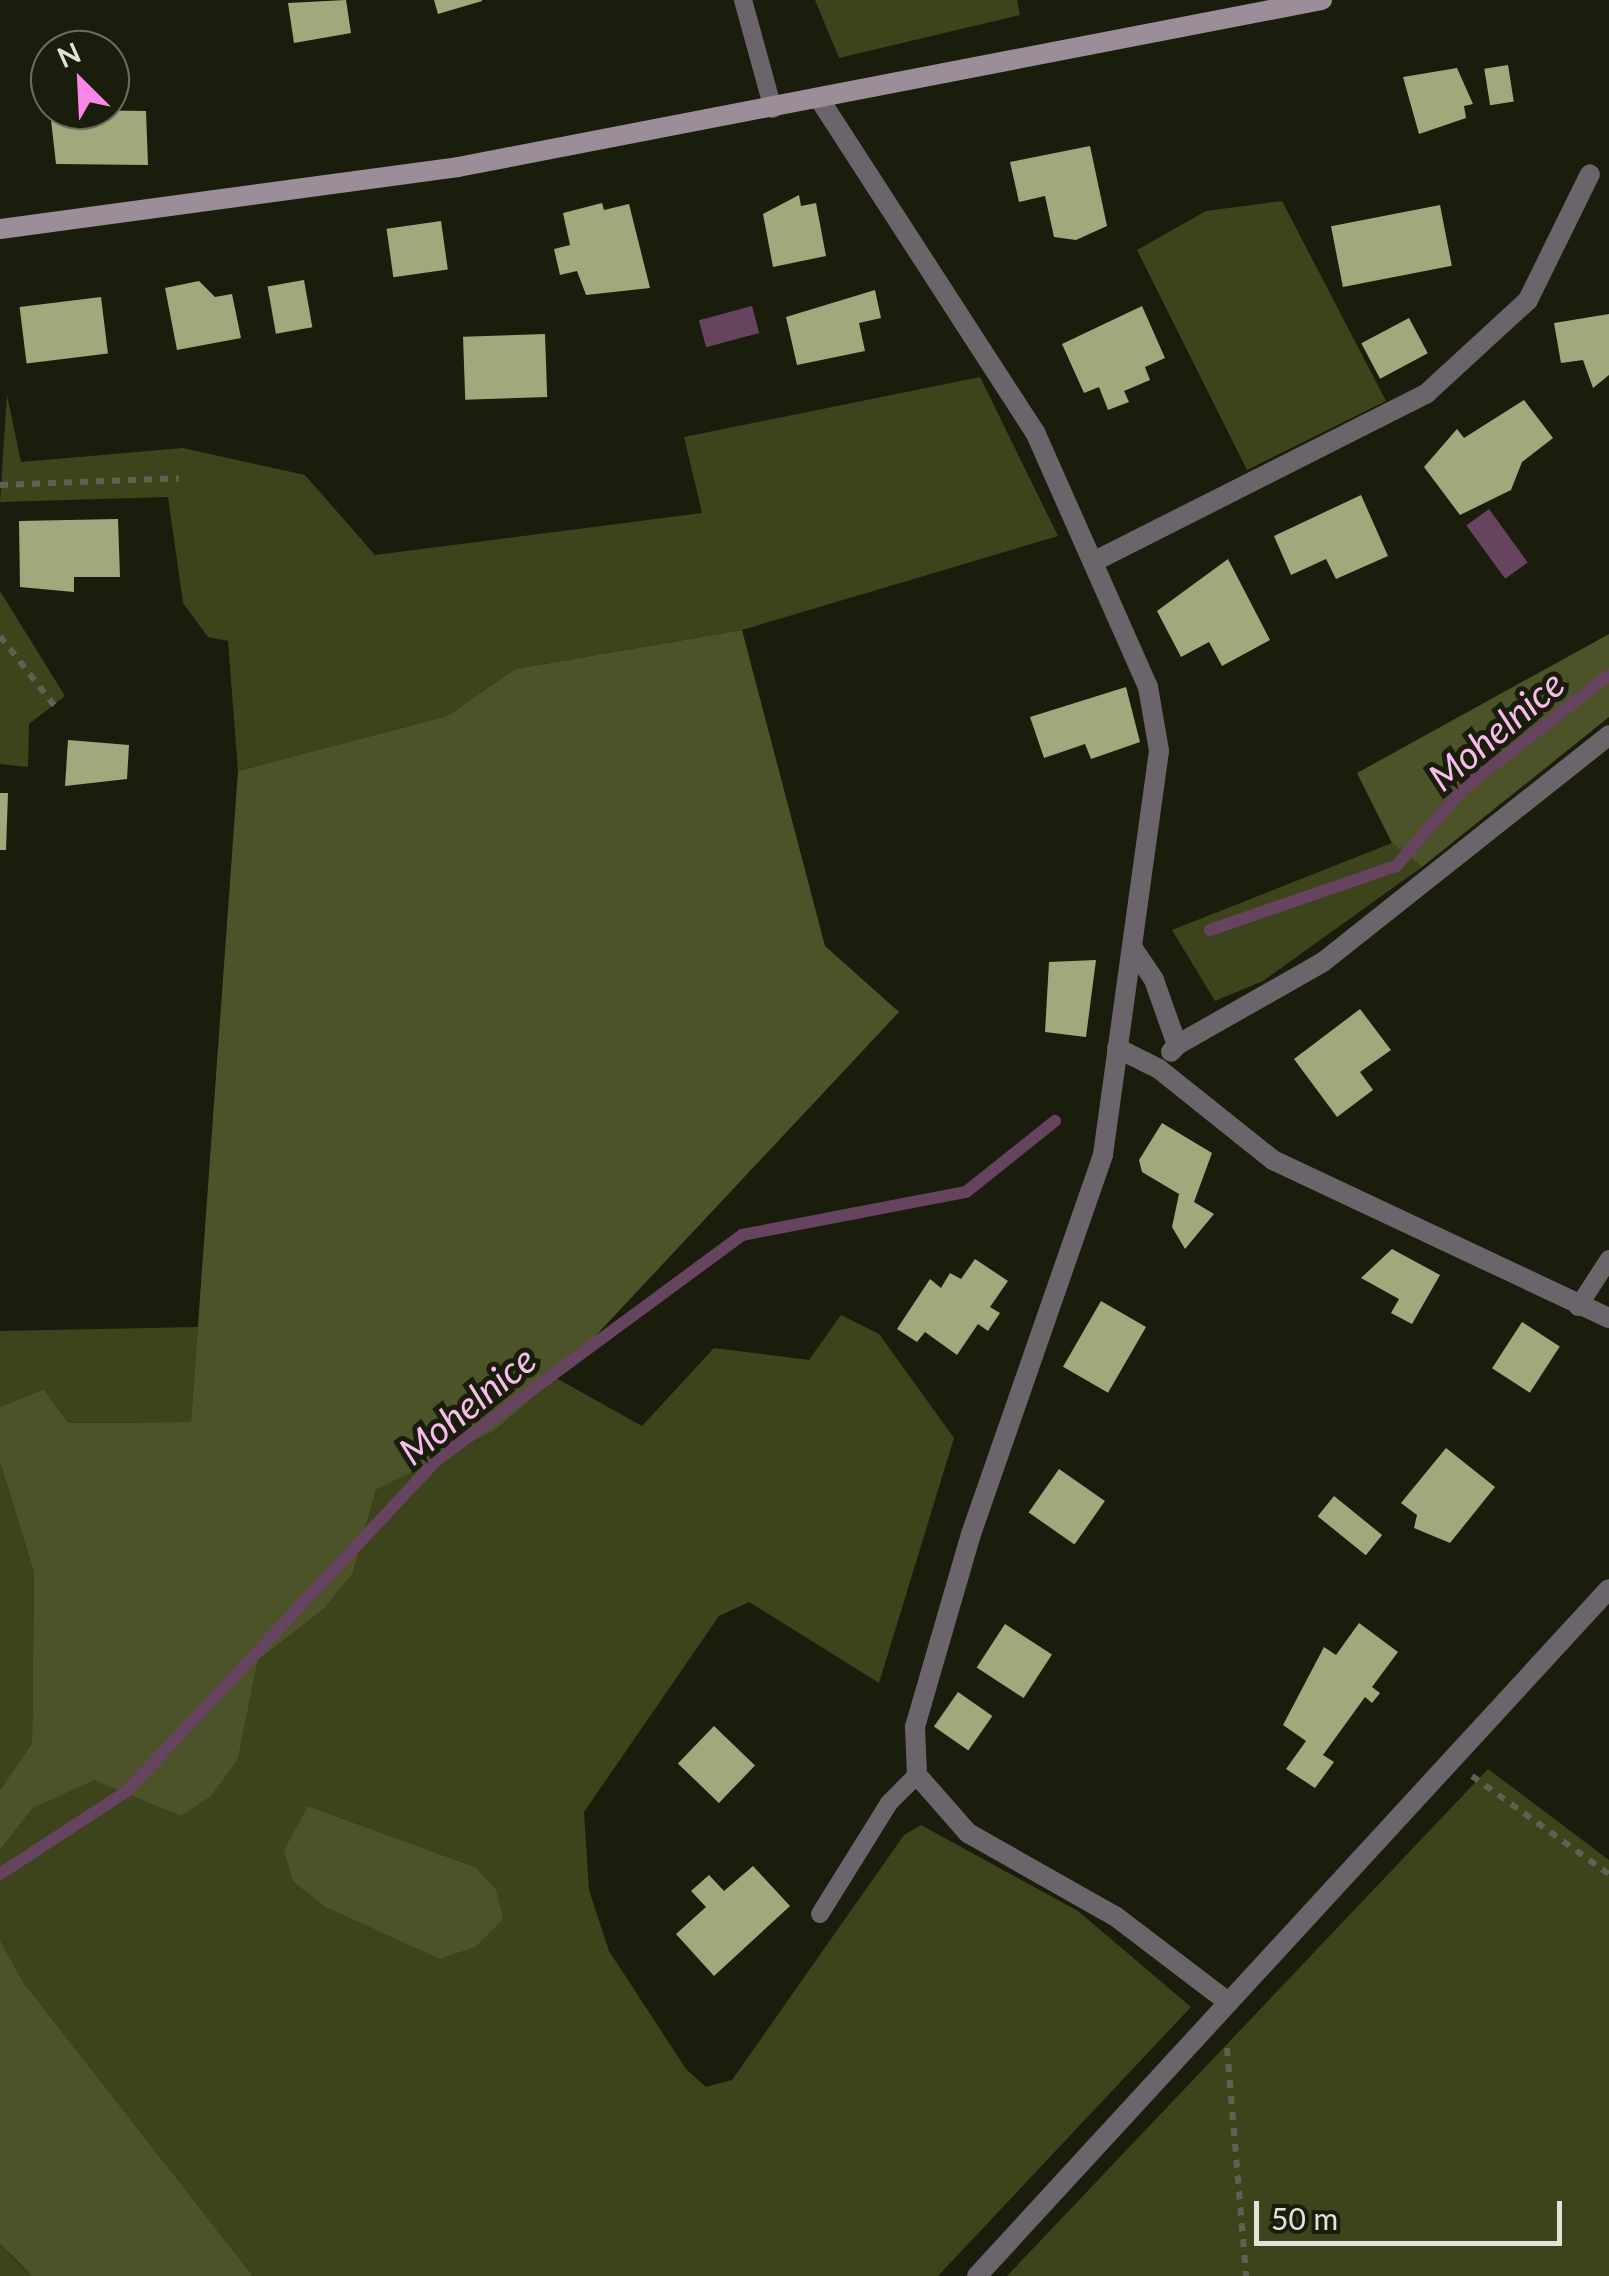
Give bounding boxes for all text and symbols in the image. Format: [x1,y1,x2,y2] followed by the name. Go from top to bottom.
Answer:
[30,30,130,130] north arrow
[52,35,85,74] text: N
[1419,660,1573,800] water label: Mohelnice
[389,1336,545,1474] water label: Mohelnice
[1259,2181,1566,2243] scale bar
[1271,2200,1338,2236] text: 50 m

